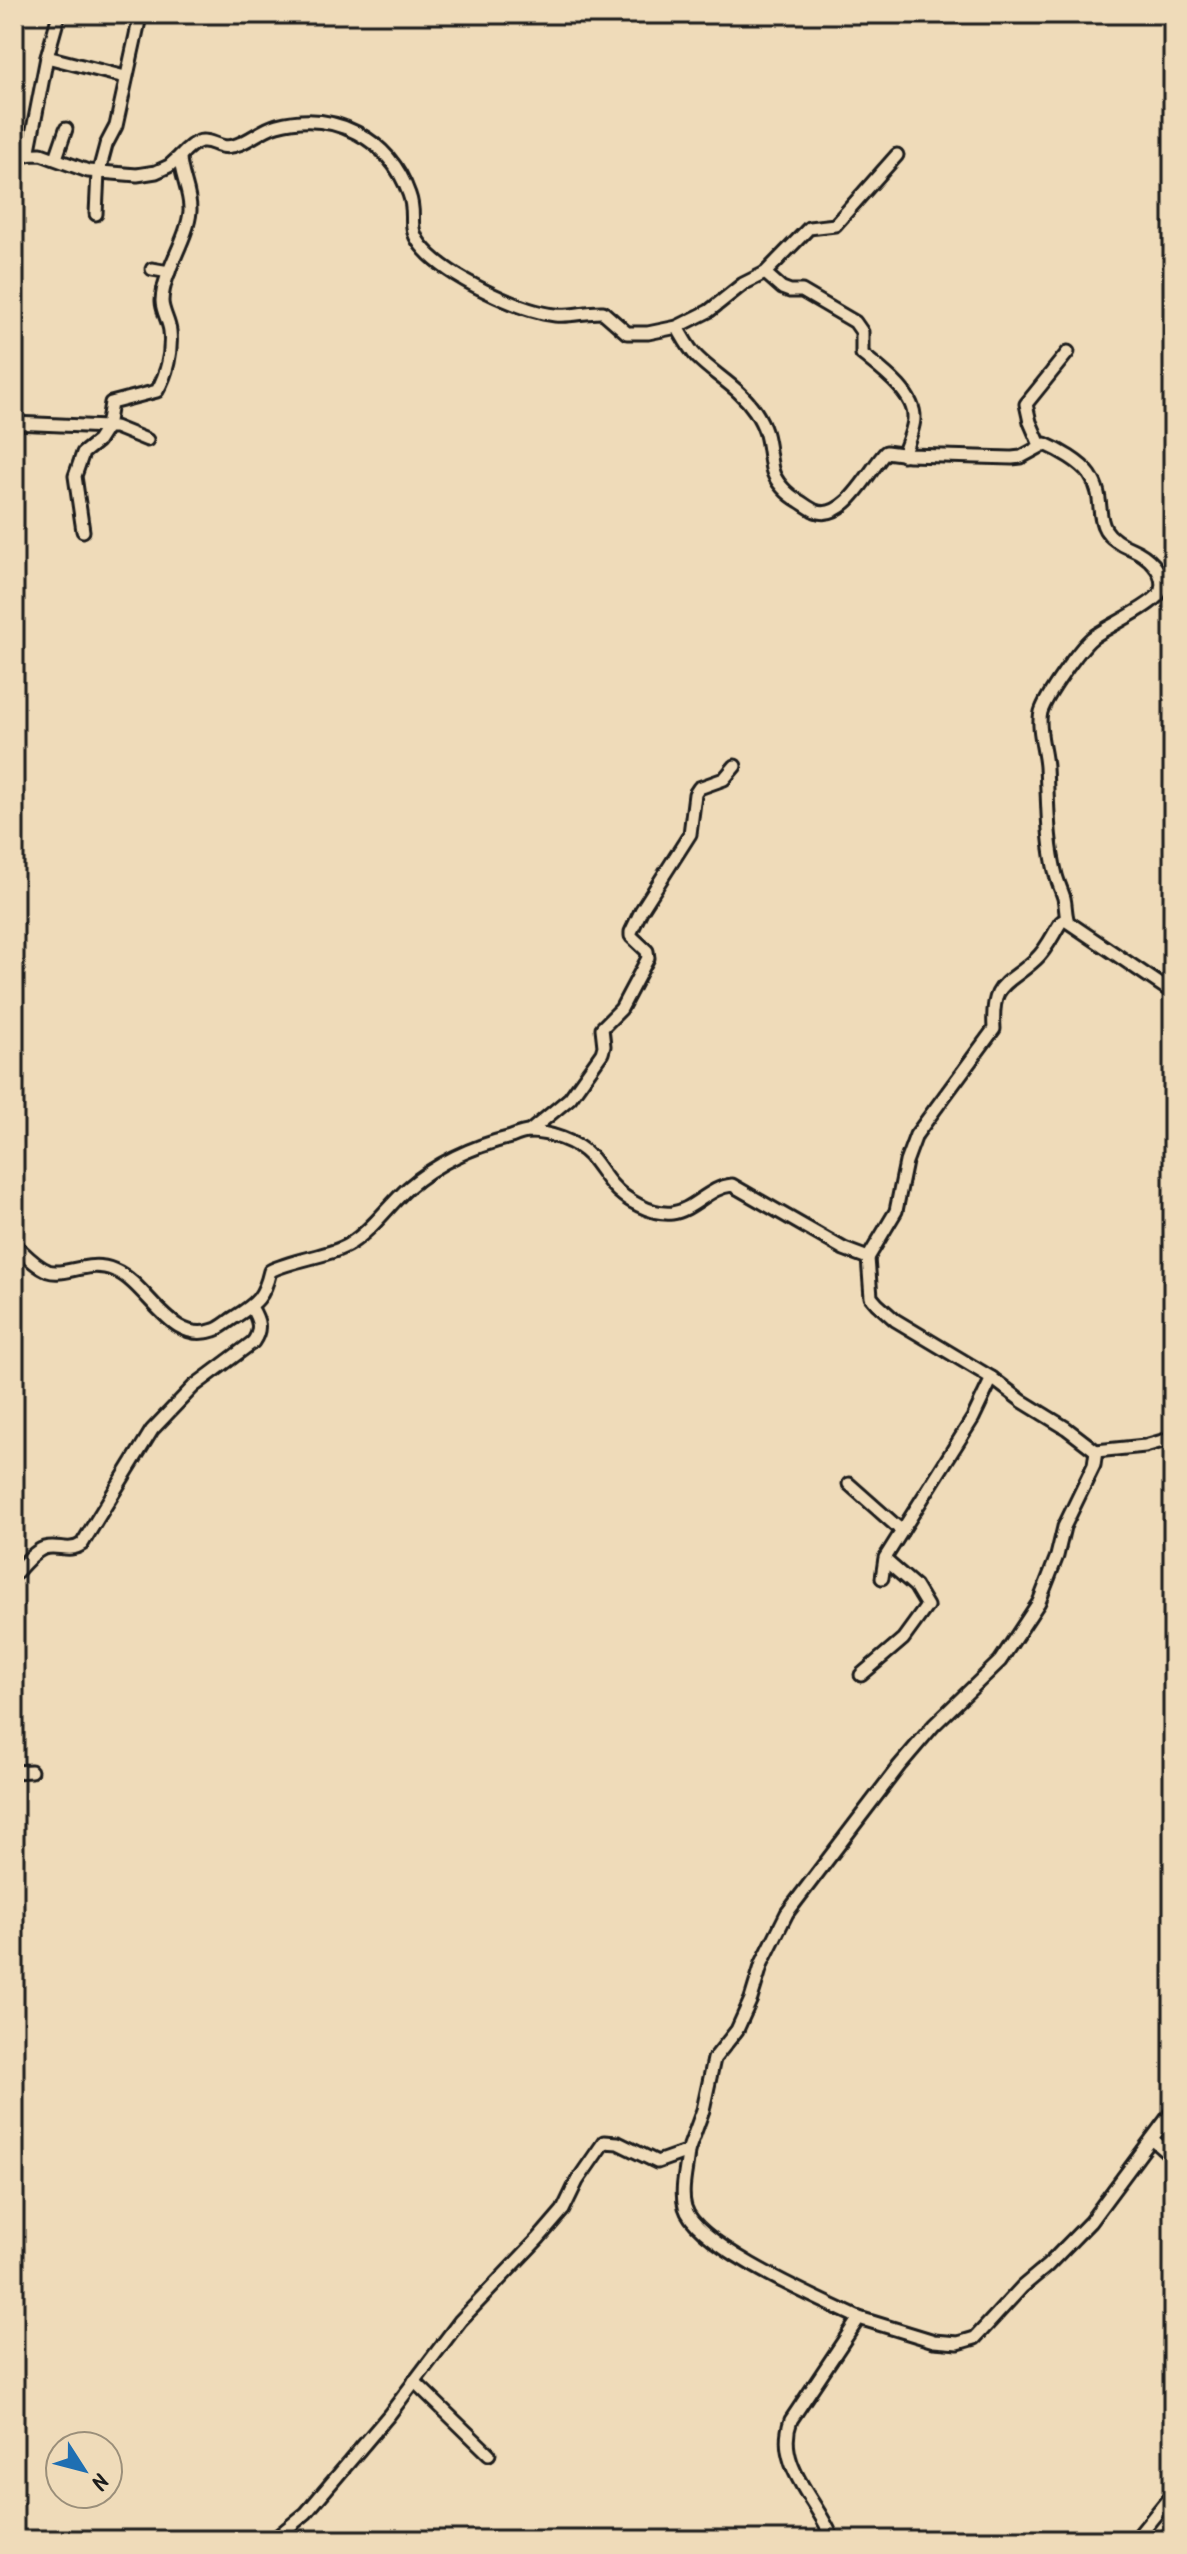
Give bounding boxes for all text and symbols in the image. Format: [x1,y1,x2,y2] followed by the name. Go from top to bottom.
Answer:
[44,2430,124,2510] north arrow
[80,2464,116,2496] text: N

